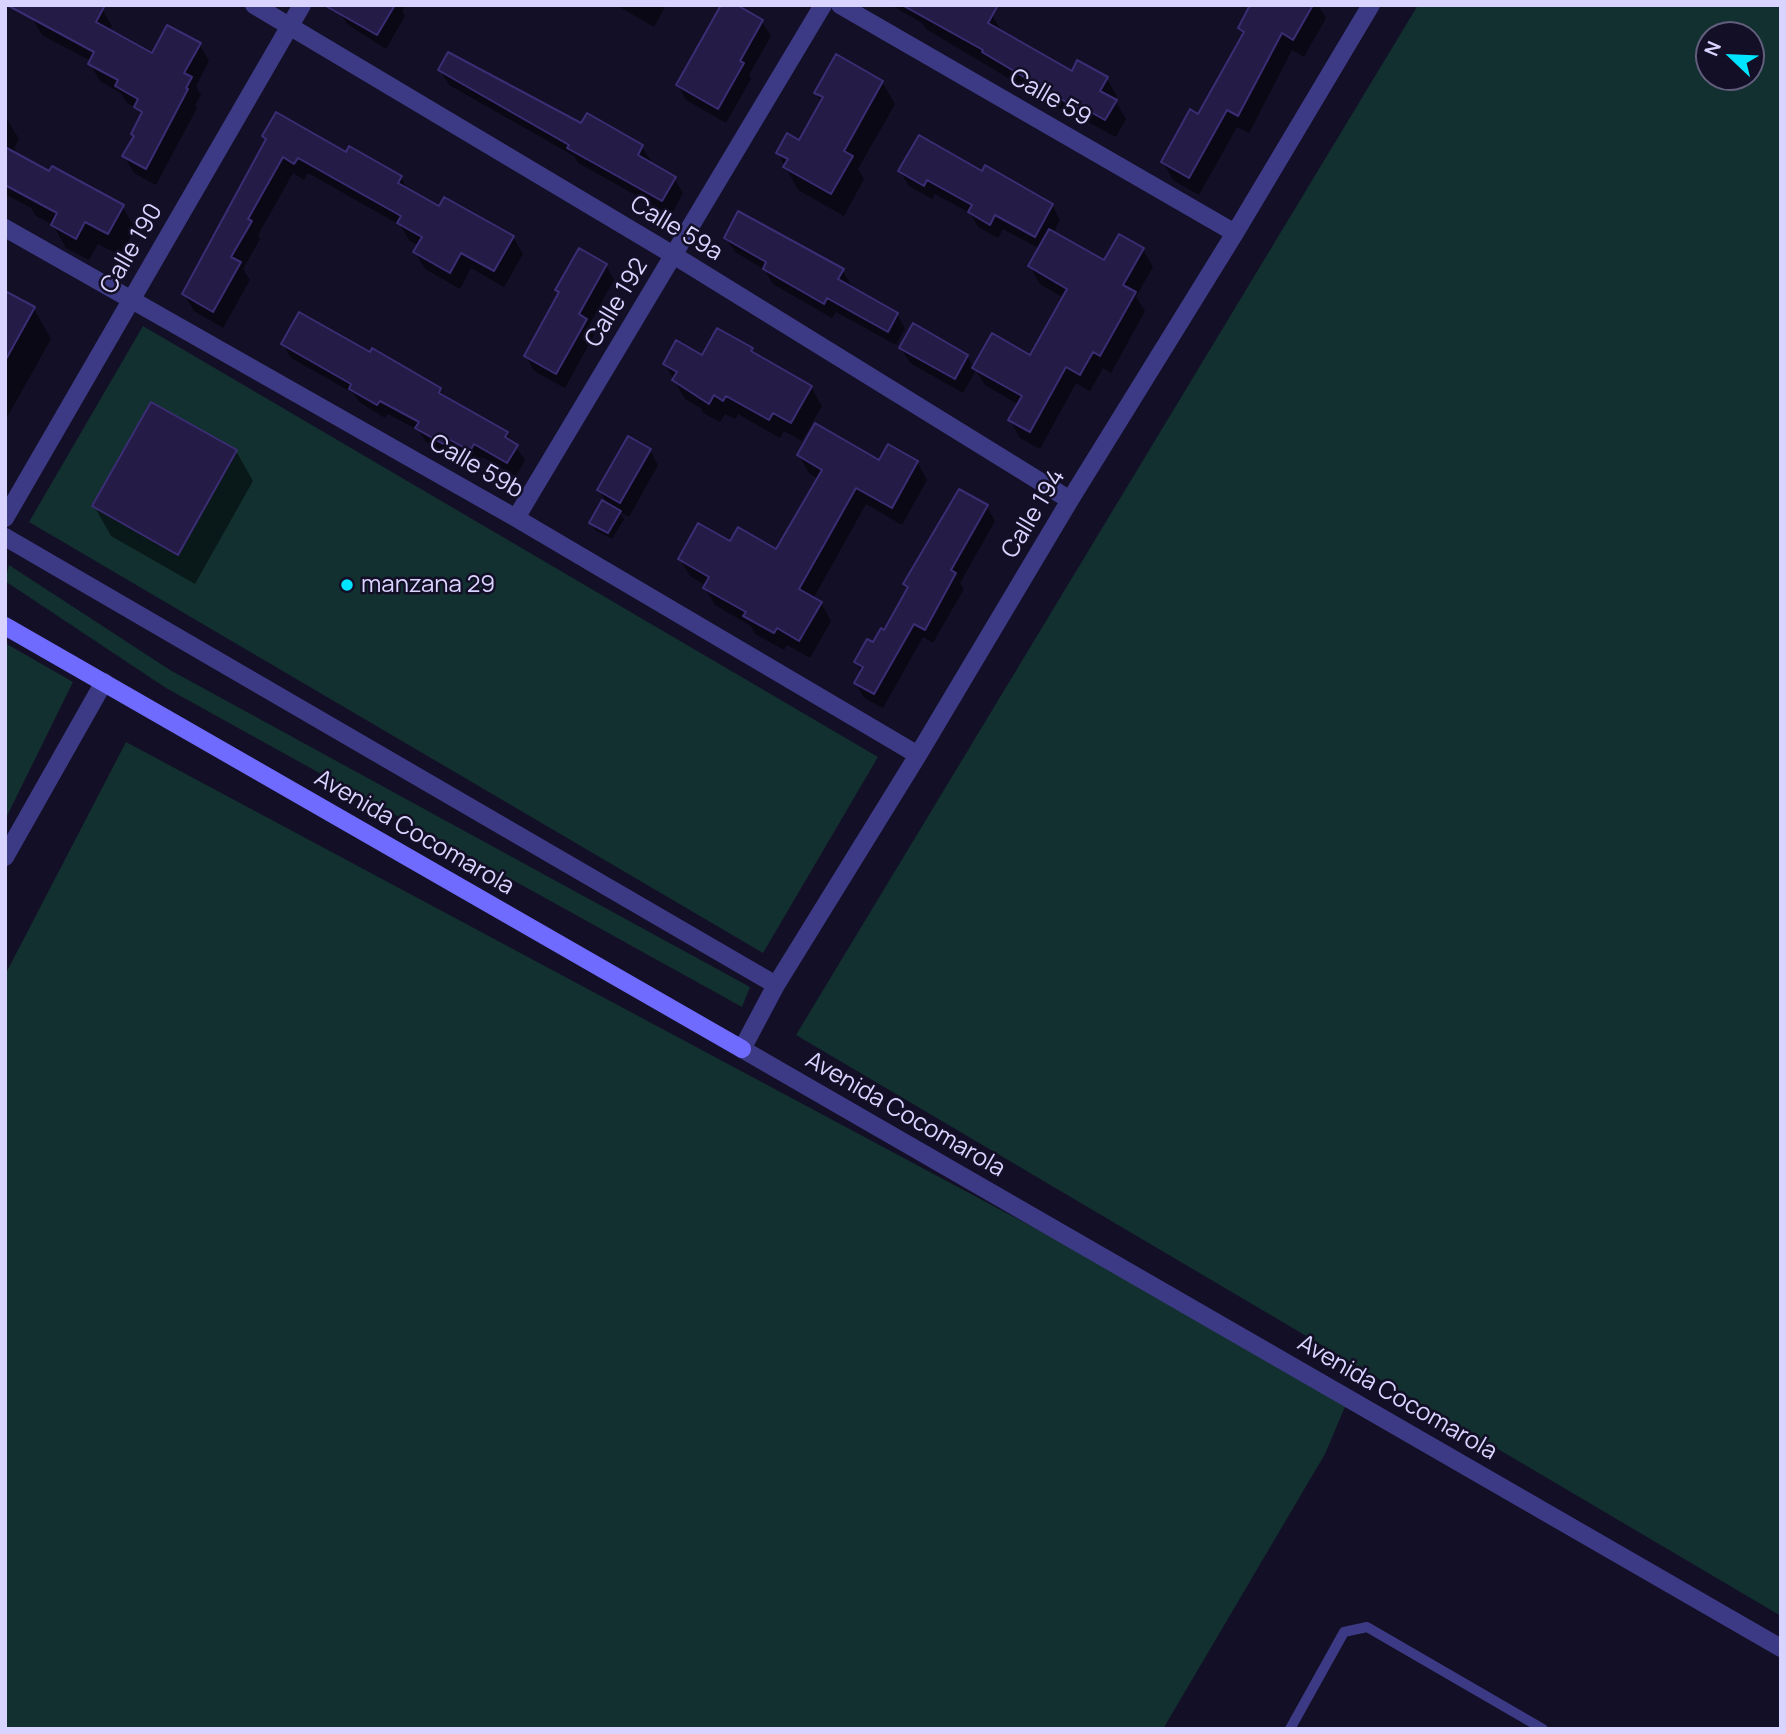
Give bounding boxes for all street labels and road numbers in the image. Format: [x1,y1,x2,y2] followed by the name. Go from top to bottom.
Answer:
[1004,63,1096,133] street label: Calle 59
[625,190,727,268] street label: Calle 59a
[95,199,169,299] street label: Calle 190
[579,253,655,353] street label: Calle 192
[424,429,528,505] street label: Calle 59b
[996,464,1072,564] street label: Calle 194
[309,764,519,902] street label: Avenida Cocomarola
[800,1046,1010,1184] street label: Avenida Cocomarola
[1292,1329,1502,1467] street label: Avenida Cocomarola

